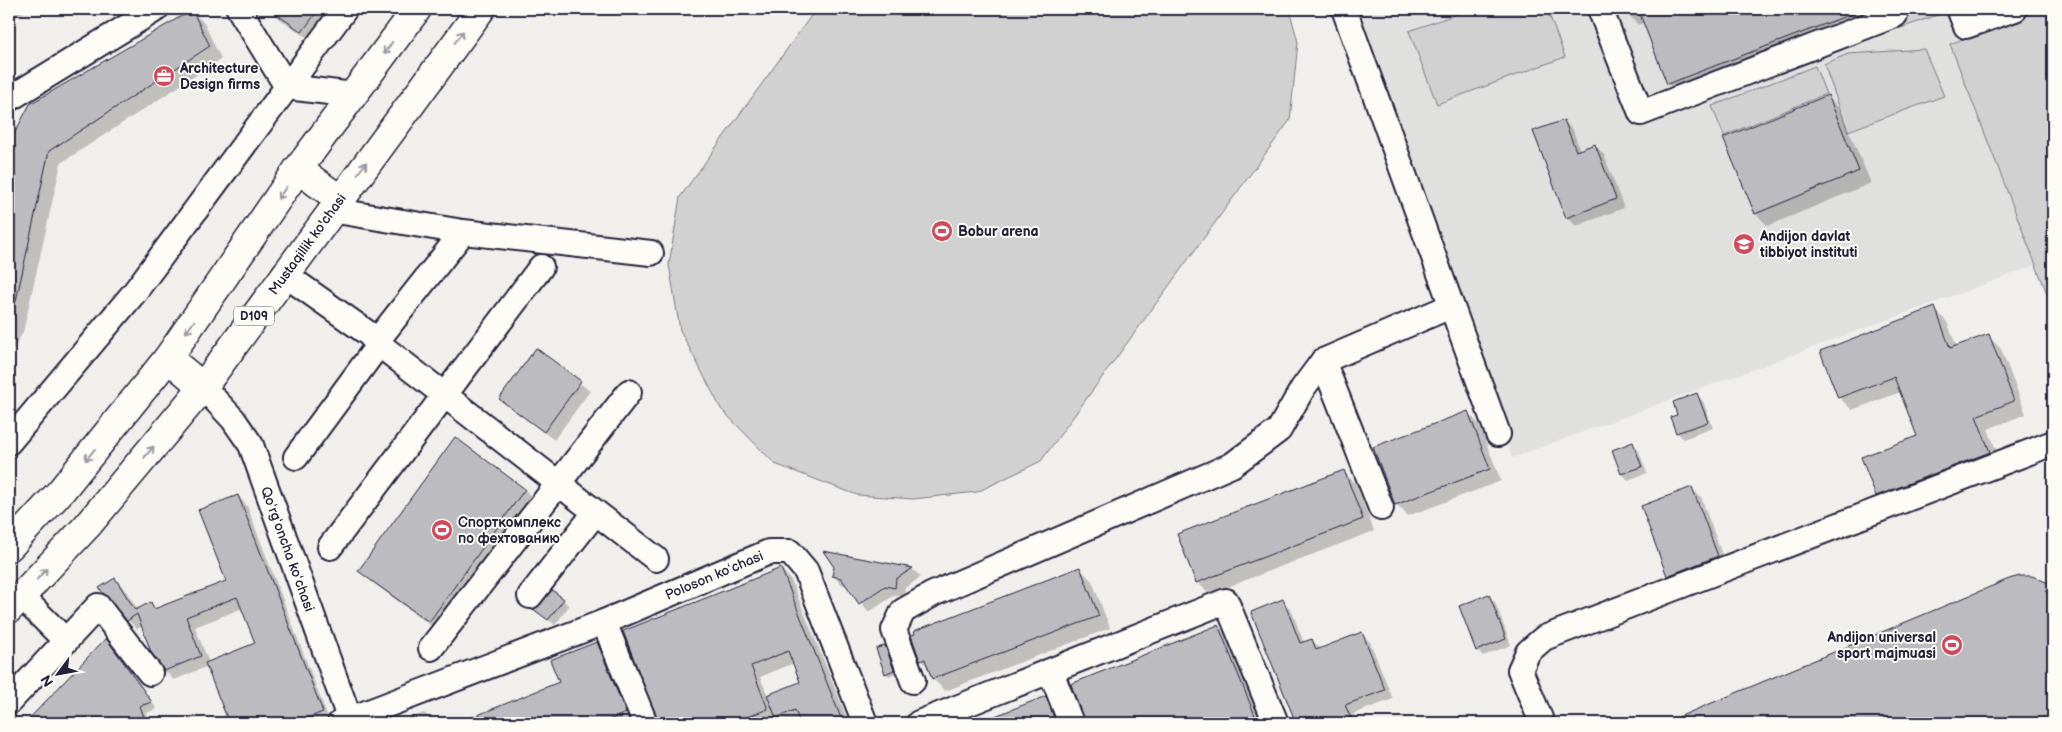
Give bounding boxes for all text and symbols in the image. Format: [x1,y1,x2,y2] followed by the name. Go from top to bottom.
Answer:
[454,31,465,44] one-way arrow
[383,41,394,54] one-way arrow
[179,60,260,93] place label: Architecture Design firms
[152,64,176,88] office icon: Architecture Design firms
[357,162,368,175] one-way arrow
[277,186,287,200] one-way arrow
[265,190,350,298] street label: Mustaqillik ko'chasi
[930,219,954,243] sports icon: Bobur arena
[958,223,1039,240] place label: Bobur arena
[1759,228,1858,261] place label: Andijon davlat tibbiyot instituti
[1732,232,1756,256] school or university icon: Andijon davlat tibbiyot instituti
[234,306,274,326] road number: D109
[185,320,195,334] one-way arrow
[144,445,155,458] one-way arrow
[85,448,95,462] one-way arrow
[257,484,318,614] street label: Qoʻrgʻoncha koʻchasi
[458,514,561,547] place label: Спорткомплекс по фехтованию
[430,518,454,542] sports icon: Спорткомплекс по фехтованию
[663,547,766,604] street label: Poloson koʻchasi
[36,567,48,580] one-way arrow
[1826,629,1936,662] place label: Andijon universal sport majmuasi
[1940,633,1964,657] sports icon: Andijon universal sport majmuasi
[32,650,82,700] north arrow
[37,672,57,690] text: N

